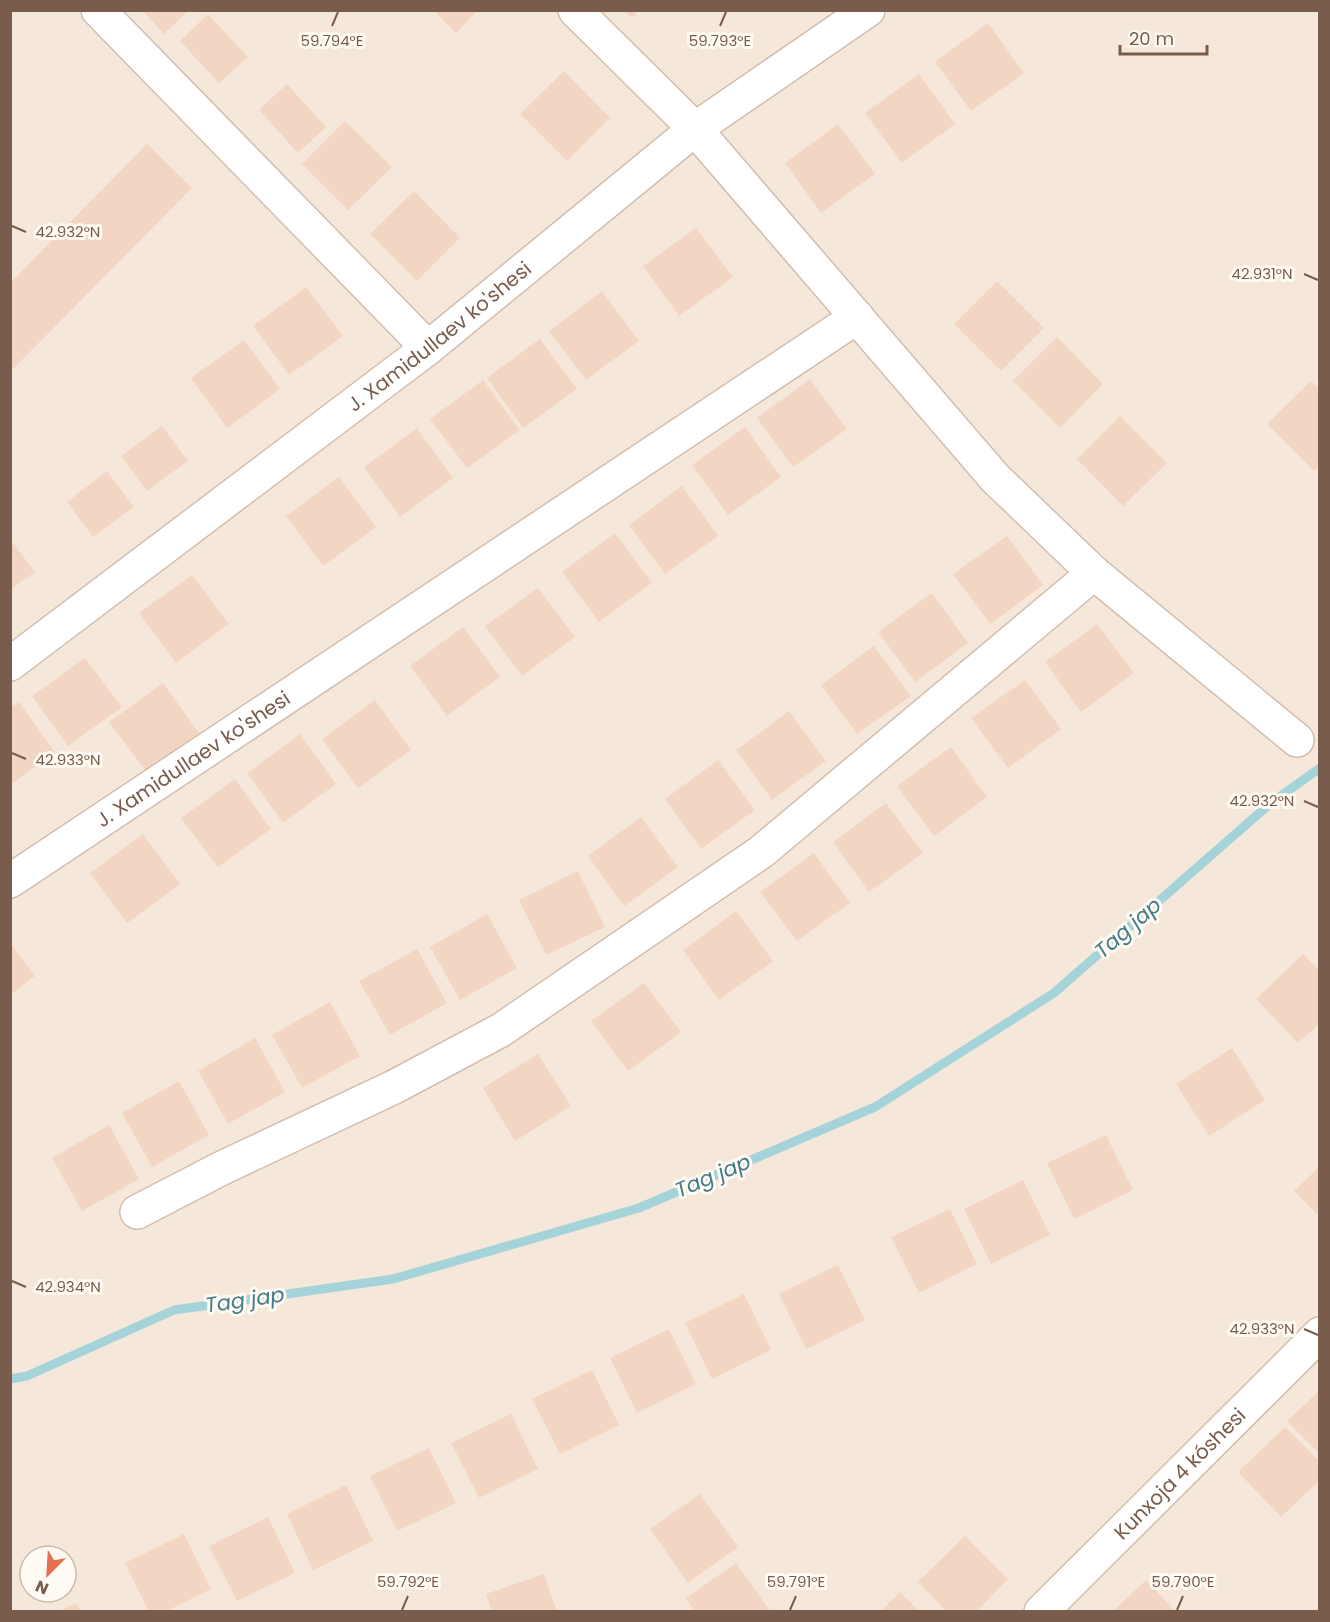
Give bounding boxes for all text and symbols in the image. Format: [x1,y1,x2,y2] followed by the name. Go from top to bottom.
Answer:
[1120,18,1207,56] scale bar
[1129,26,1174,51] text: 20 m
[301,30,363,51] text: 59.794°E
[689,30,751,51] text: 59.793°E
[36,221,100,242] text: 42.932°N
[341,255,537,418] street label: J. Xamidullaev ko'shesi
[1232,263,1293,284] text: 42.931°N
[91,684,296,834] street label: J. Xamidullaev ko'shesi
[35,749,101,770] text: 42.933°N
[1230,790,1294,811] text: 42.932°N
[1088,891,1167,965] water label: Tag jap
[670,1147,755,1204] water label: Tag jap
[35,1276,101,1297] text: 42.934°N
[203,1280,286,1319] water label: Tag jap
[1229,1318,1295,1339] text: 42.933°N
[1108,1402,1252,1546] street label: Kunxoja 4 kóshesi
[18,1544,78,1604] north arrow
[377,1571,439,1592] text: 59.792°E
[767,1571,825,1592] text: 59.791°E
[1152,1571,1214,1592] text: 59.790°E
[32,1574,52,1600] text: N

